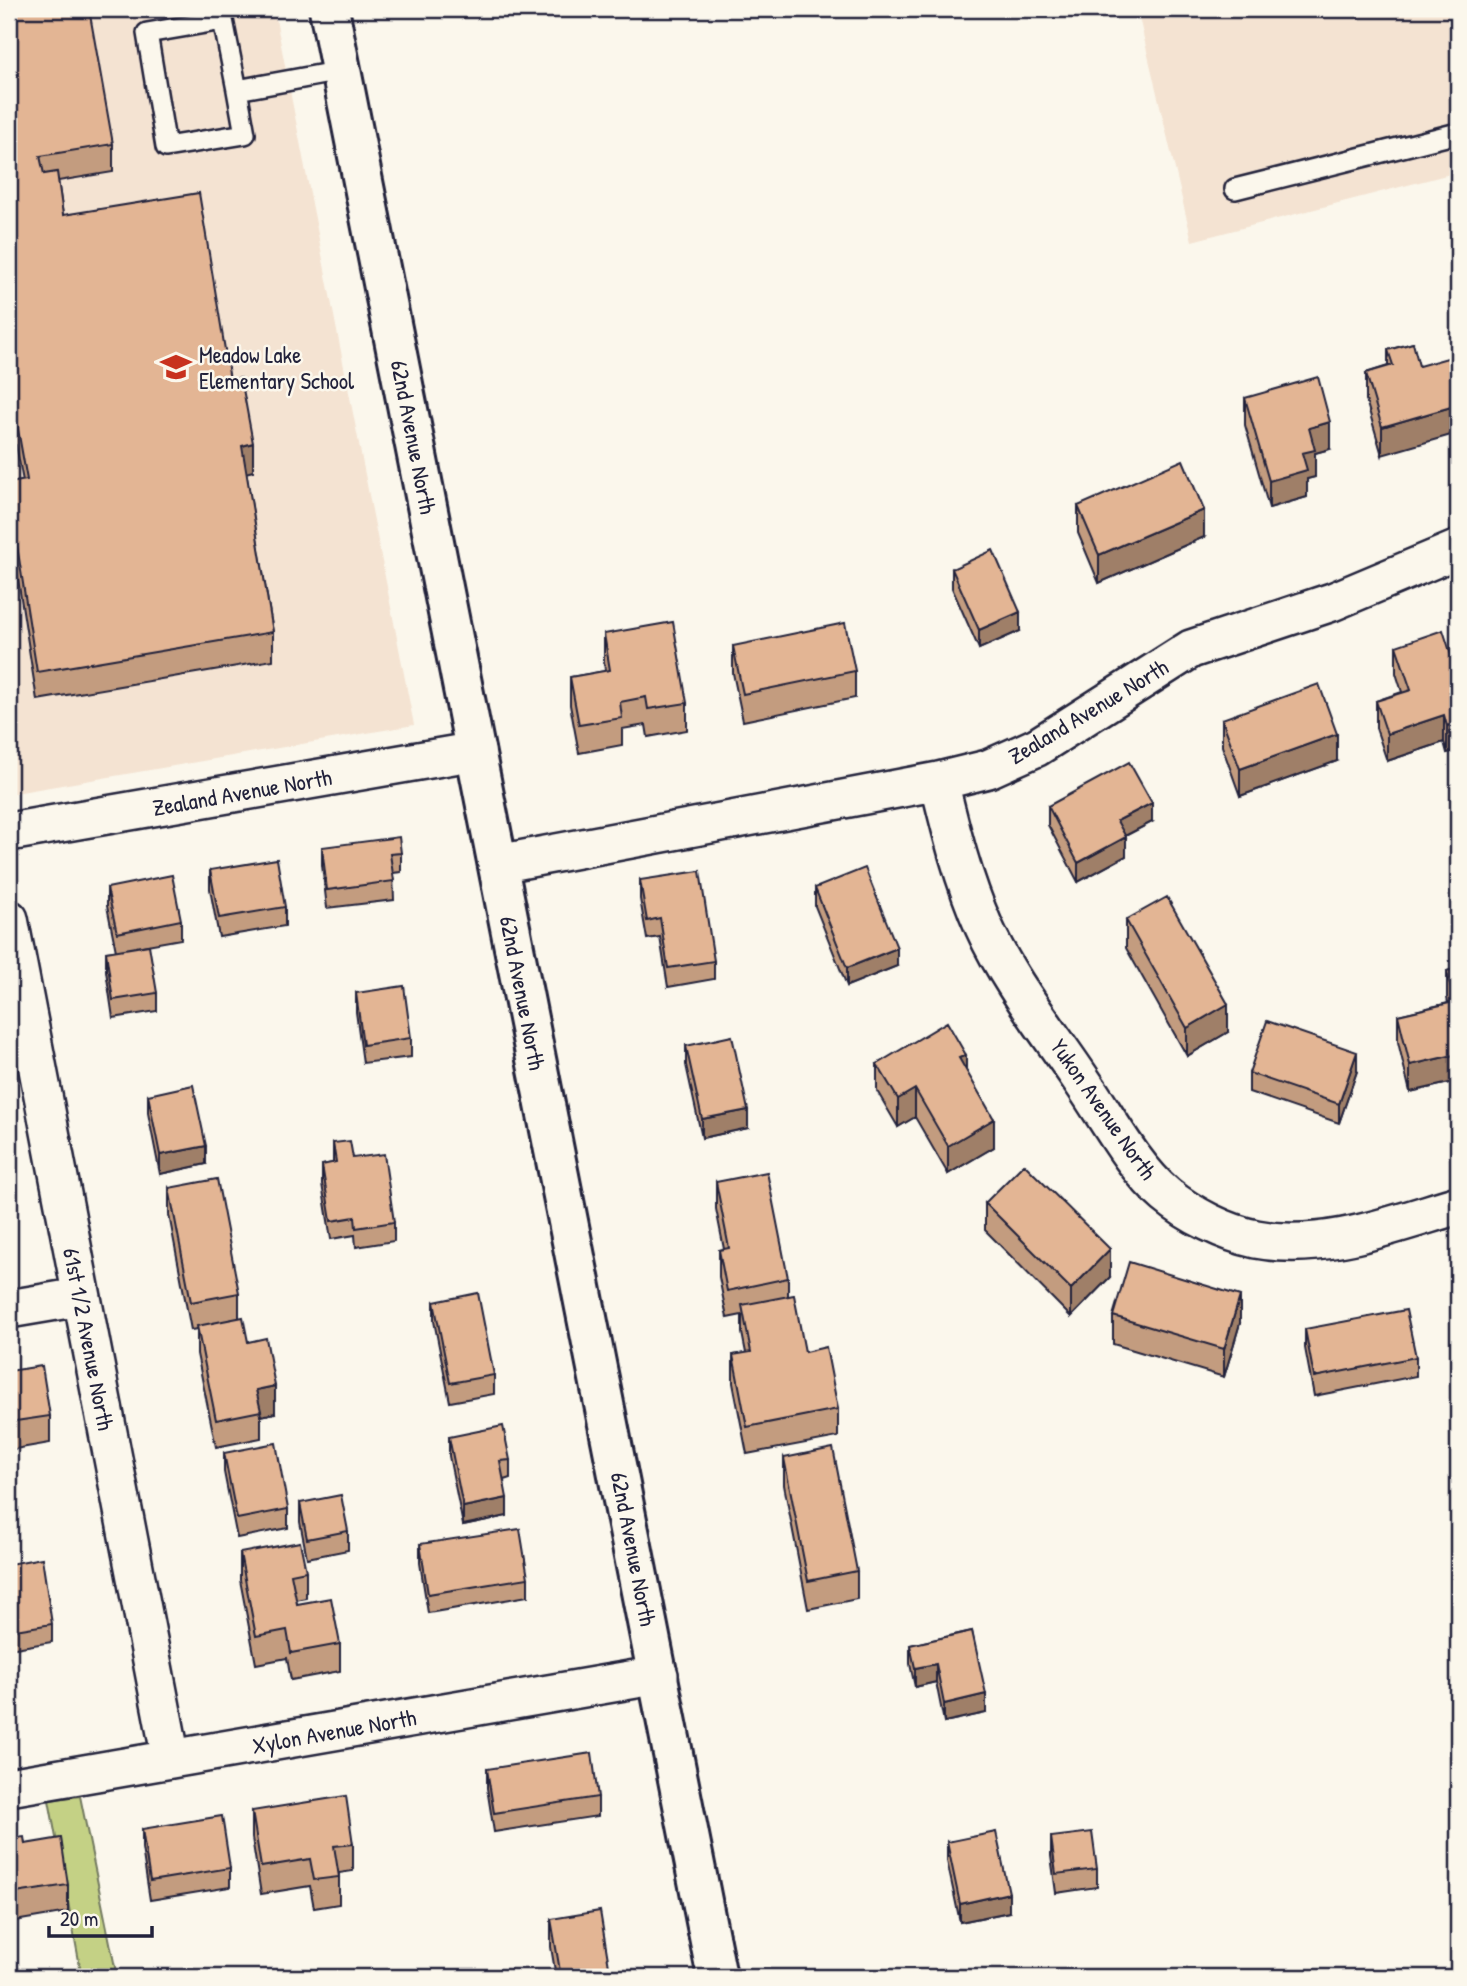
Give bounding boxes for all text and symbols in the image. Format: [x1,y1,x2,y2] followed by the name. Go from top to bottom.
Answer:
[199,339,355,396] place label: Meadow Lake Elementary School
[159,350,193,384] school or university icon: Meadow Lake Elementary School
[384,357,444,517] street label: 62nd Avenue North
[1002,651,1174,771] street label: Zealand Avenue North
[150,761,334,823] street label: Zealand Avenue North
[493,913,553,1073] street label: 62nd Avenue North
[1044,1032,1164,1186] street label: Yukon Avenue North
[56,1245,122,1433] street label: 61st 1/2 Avenue North
[604,1469,664,1629] street label: 62nd Avenue North
[249,1701,419,1761] street label: Xylon Avenue North
[49,1895,152,1939] scale bar
[60,1904,98,1933] text: 20 m

